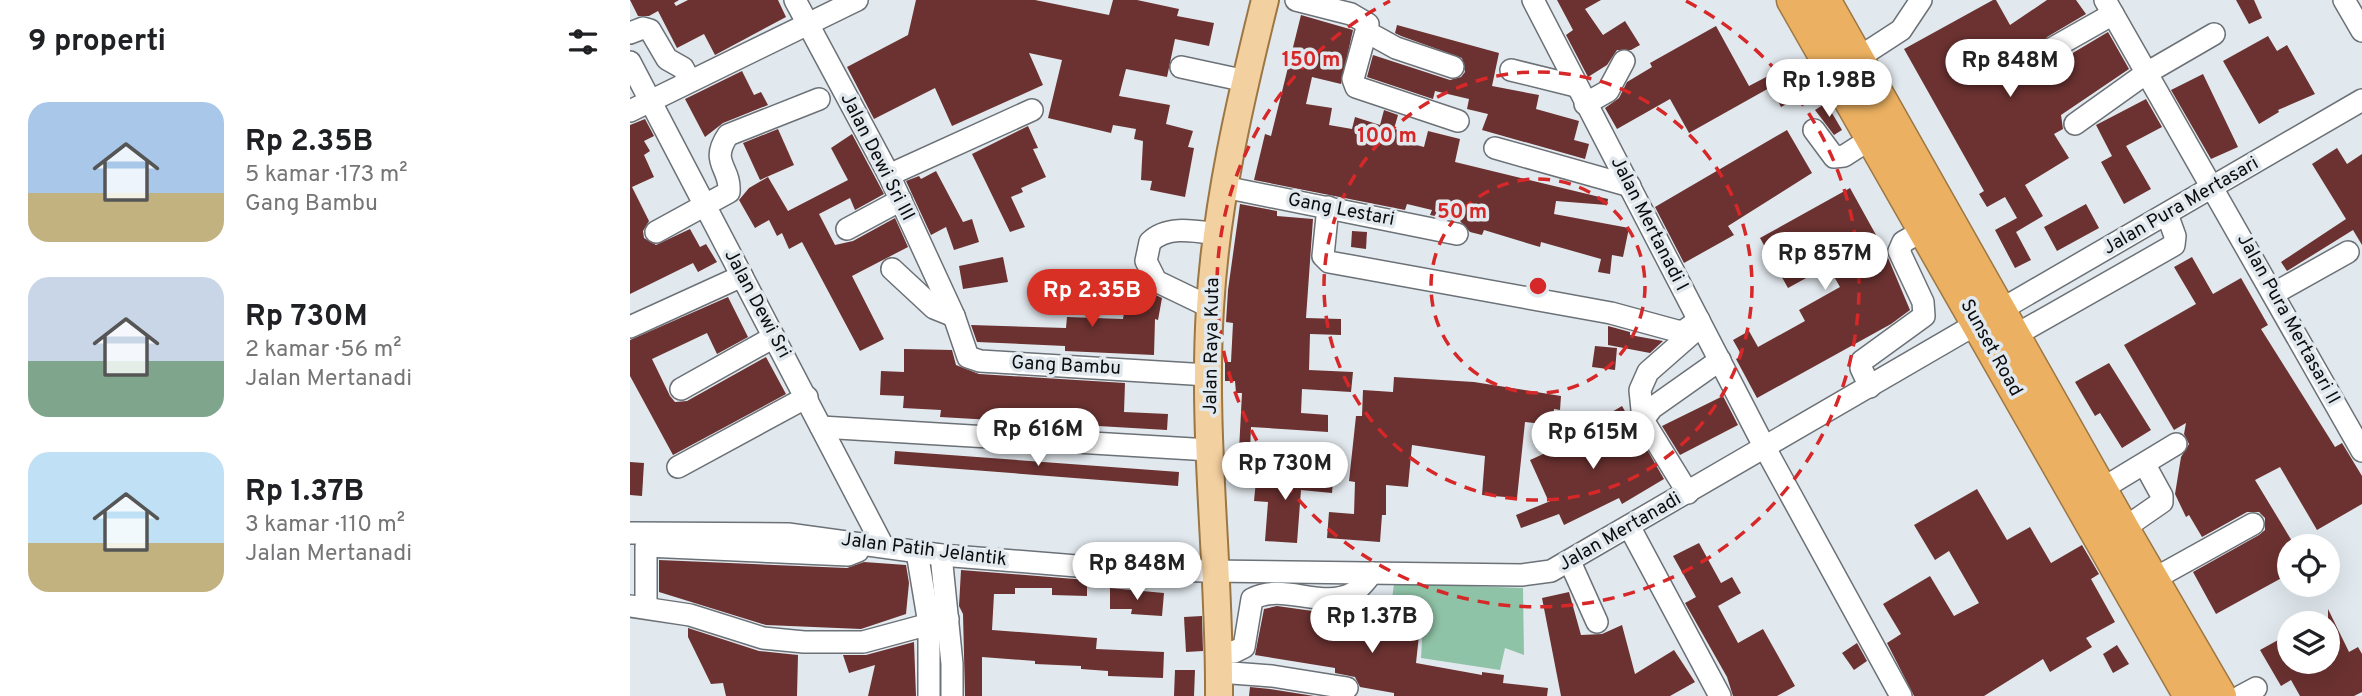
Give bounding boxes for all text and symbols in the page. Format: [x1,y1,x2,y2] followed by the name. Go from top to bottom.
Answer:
[564,23,602,61] icon: filters
[28,24,166,61] text: 9 properti
[1945,40,2075,99] pin: Rp 848M
[1282,47,1340,74] text: 150 m
[1961,47,2059,76] text: Rp 848M
[1757,60,1901,119] pin: Rp 1.98B
[1782,67,1876,96] text: Rp 1.98B
[834,89,920,225] street label: Jalan Dewi Sri III
[1357,123,1417,150] text: 100 m
[245,124,373,161] text: Rp 2.35B
[84,130,168,214] icon: home
[2099,152,2263,260] street label: Jalan Pura Mertasari
[1605,153,1693,295] street label: Jalan Mertanadi I
[245,161,408,190] text: 5 kamar · 173 m²
[1286,188,1396,232] street label: Gang Lestari
[245,190,378,219] text: Gang Bambu
[1437,199,1487,226] text: 50 m
[2231,229,2345,409] street label: Jalan Pura Mertasari II
[1760,232,1890,292] pin: Rp 857M
[1778,240,1872,269] text: Rp 857M
[718,245,796,363] street label: Jalan Dewi Sri
[1020,270,1164,329] pin: Rp 2.35B
[1526,274,1550,298] centre of rings
[1043,277,1141,306] text: Rp 2.35B
[1199,277,1225,415] street label: Jalan Raya Kuta
[1954,295,2028,401] street label: Sunset Road
[245,299,368,336] text: Rp 730M
[84,305,168,389] icon: home
[245,336,402,365] text: 2 kamar · 56 m²
[1011,351,1121,381] street label: Gang Bambu
[245,365,412,394] text: Jalan Mertanadi
[973,408,1103,468] pin: Rp 616M
[1528,412,1658,471] pin: Rp 615M
[993,416,1084,445] text: Rp 616M
[1548,419,1638,448] text: Rp 615M
[1220,442,1350,502] pin: Rp 730M
[1238,450,1332,479] text: Rp 730M
[245,474,364,511] text: Rp 1.37B
[84,480,168,564] icon: home
[1554,487,1686,577] street label: Jalan Mertanadi
[245,511,405,540] text: 3 kamar · 110 m²
[840,528,1008,572] street label: Jalan Patih Jelantik
[2277,534,2340,674] map controls
[2277,534,2340,597] button: locate
[245,540,412,569] text: Jalan Mertanadi
[1072,542,1202,602] pin: Rp 848M
[1088,550,1186,579] text: Rp 848M
[1300,596,1444,655] pin: Rp 1.37B
[1326,603,1418,632] text: Rp 1.37B
[2277,611,2340,674] button: layers

